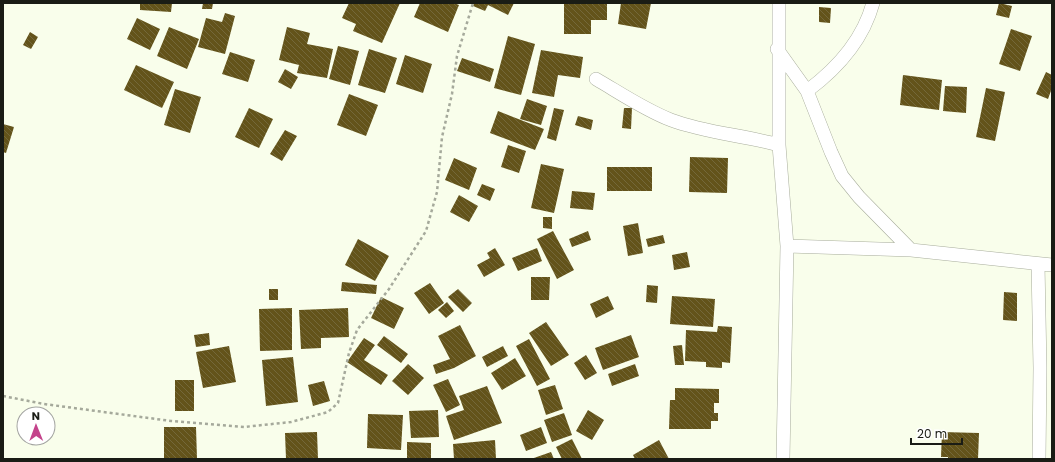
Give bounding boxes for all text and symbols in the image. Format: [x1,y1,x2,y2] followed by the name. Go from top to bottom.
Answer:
[16,406,56,446] north arrow
[32,408,40,424] text: N
[911,420,962,446] scale bar
[917,425,947,442] text: 20 m

